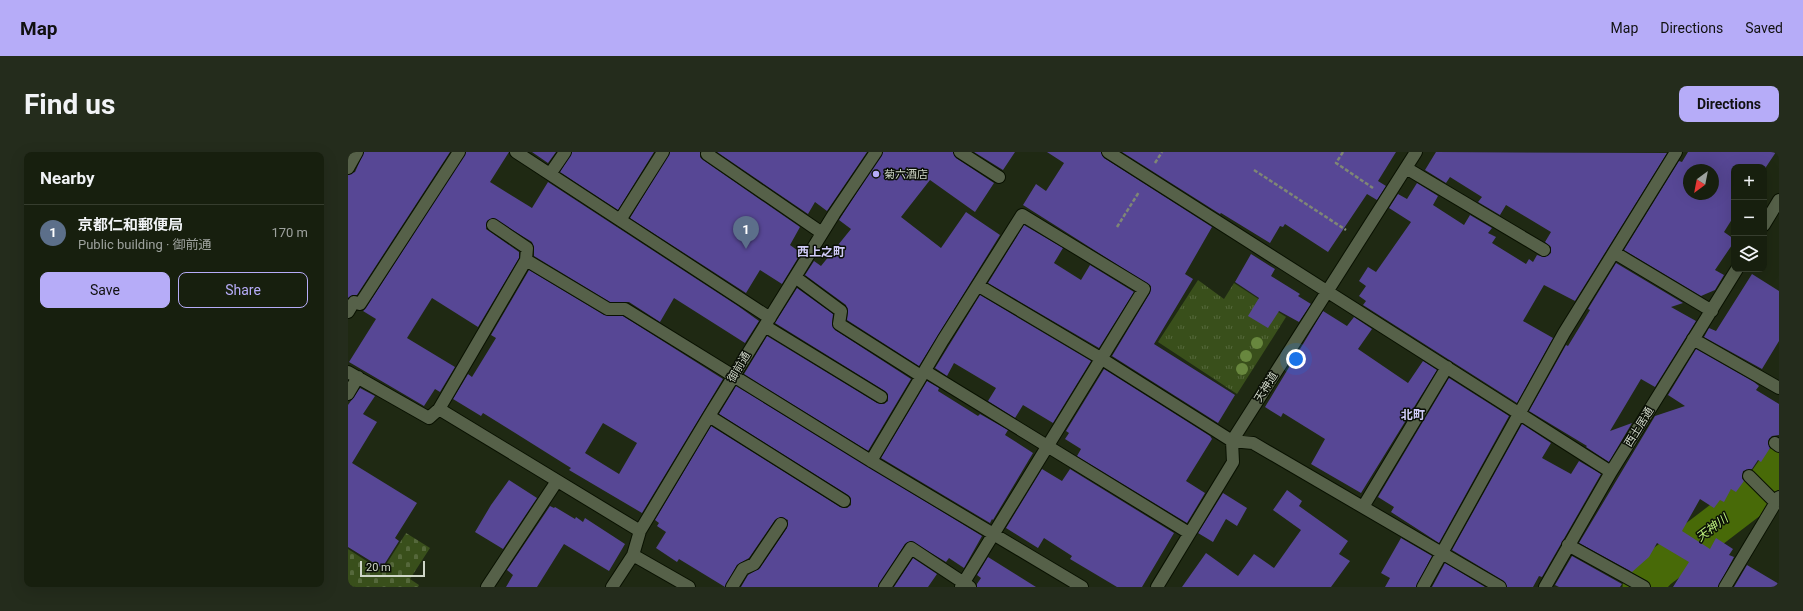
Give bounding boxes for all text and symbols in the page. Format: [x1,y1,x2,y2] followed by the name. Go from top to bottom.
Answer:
[20,17,58,40] text: Map
[1611,20,1638,36] text: Map
[1660,20,1723,36] text: Directions
[1745,20,1783,36] text: Saved
[1679,86,1779,122] button: Directions
[24,88,115,121] text: Find us
[1683,164,1719,200] north arrow
[1731,164,1767,272] map controls
[1731,164,1767,200] button: +
[40,168,95,188] text: Nearby
[884,168,928,181] place label: 菊六酒店
[871,169,881,179] marker: 菊六酒店
[1731,200,1767,236] button: −
[78,216,183,234] text: 京都仁和郵便局
[733,216,759,249] pin: 1
[49,225,57,240] text: 1
[271,225,308,240] text: 170 m
[1731,236,1767,272] button: layers
[78,237,212,252] text: Public building · 御前通
[797,245,845,259] district label: 西上之町
[40,272,170,308] button: Save
[178,272,308,308] button: Share
[1286,349,1306,369] your location
[724,350,753,385] street label: 御前通
[1252,370,1280,404] street label: 天神道
[1622,405,1656,449] street label: 西土居通
[1401,408,1425,422] district label: 北町
[1693,510,1732,544] water label: 天神川
[360,559,425,578] scale bar
[366,561,391,574] text: 20 m

